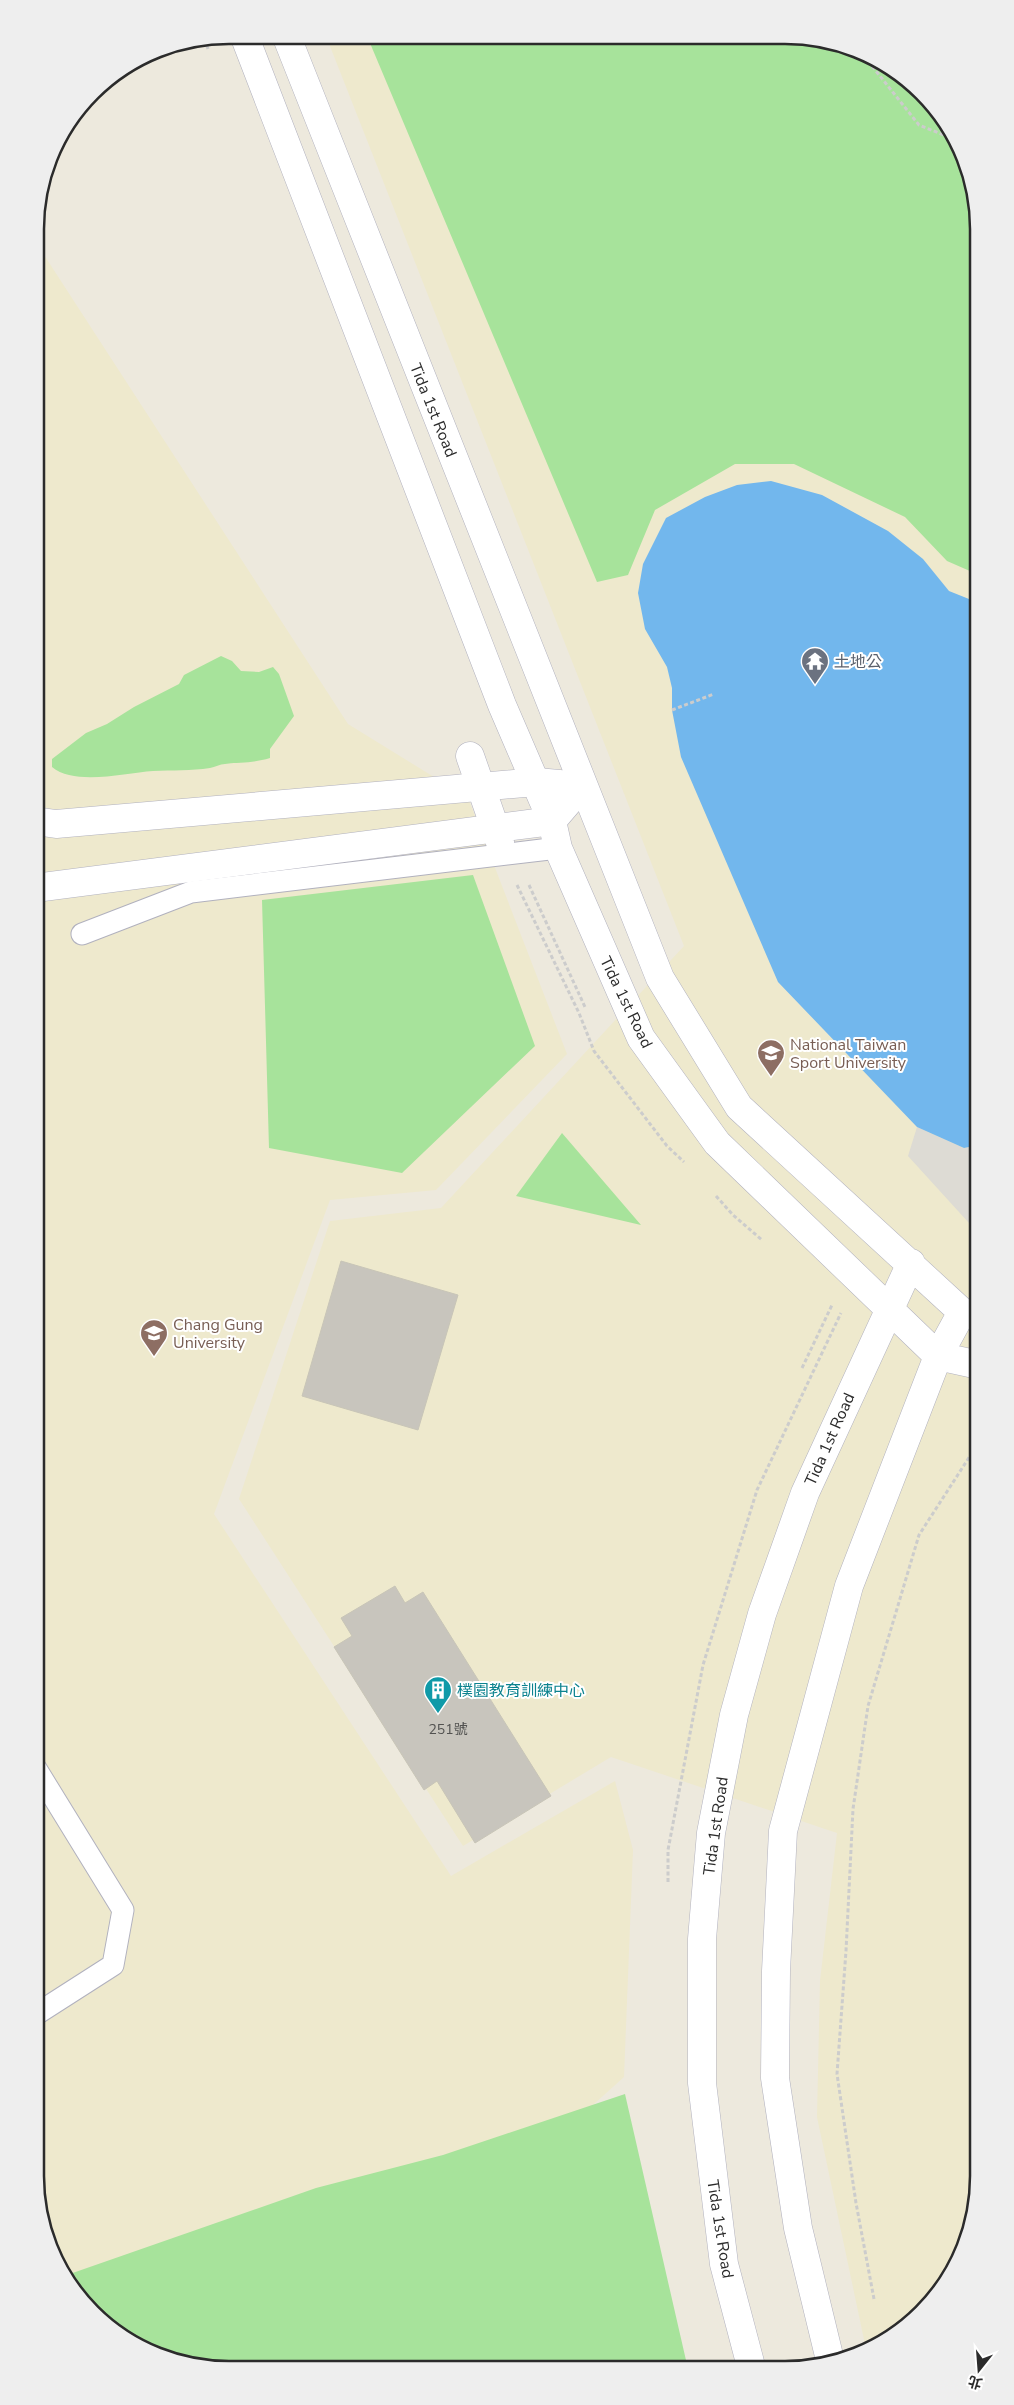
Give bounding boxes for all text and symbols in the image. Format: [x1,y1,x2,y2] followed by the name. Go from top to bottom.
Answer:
[404,360,462,461] street label: Tida 1st Road
[800,646,830,685] temple icon: 土地公
[834,651,882,673] place label: 土地公
[594,953,658,1052] street label: Tida 1st Road
[790,1034,907,1074] place label: National Taiwan Sport University
[756,1038,786,1077] school or university icon: National Taiwan Sport University
[173,1314,263,1354] place label: Chang Gung University
[139,1318,169,1357] school or university icon: Chang Gung University
[800,1390,860,1489] street label: Tida 1st Road
[423,1675,453,1714] building icon: 樸園教育訓練中心
[457,1680,585,1702] place label: 樸園教育訓練中心
[428,1720,468,1739] house number: 251號
[698,1775,734,1877] street label: Tida 1st Road
[701,2178,739,2280] street label: Tida 1st Road
[954,2345,1004,2395] north arrow
[966,2371,985,2393] text: 北

